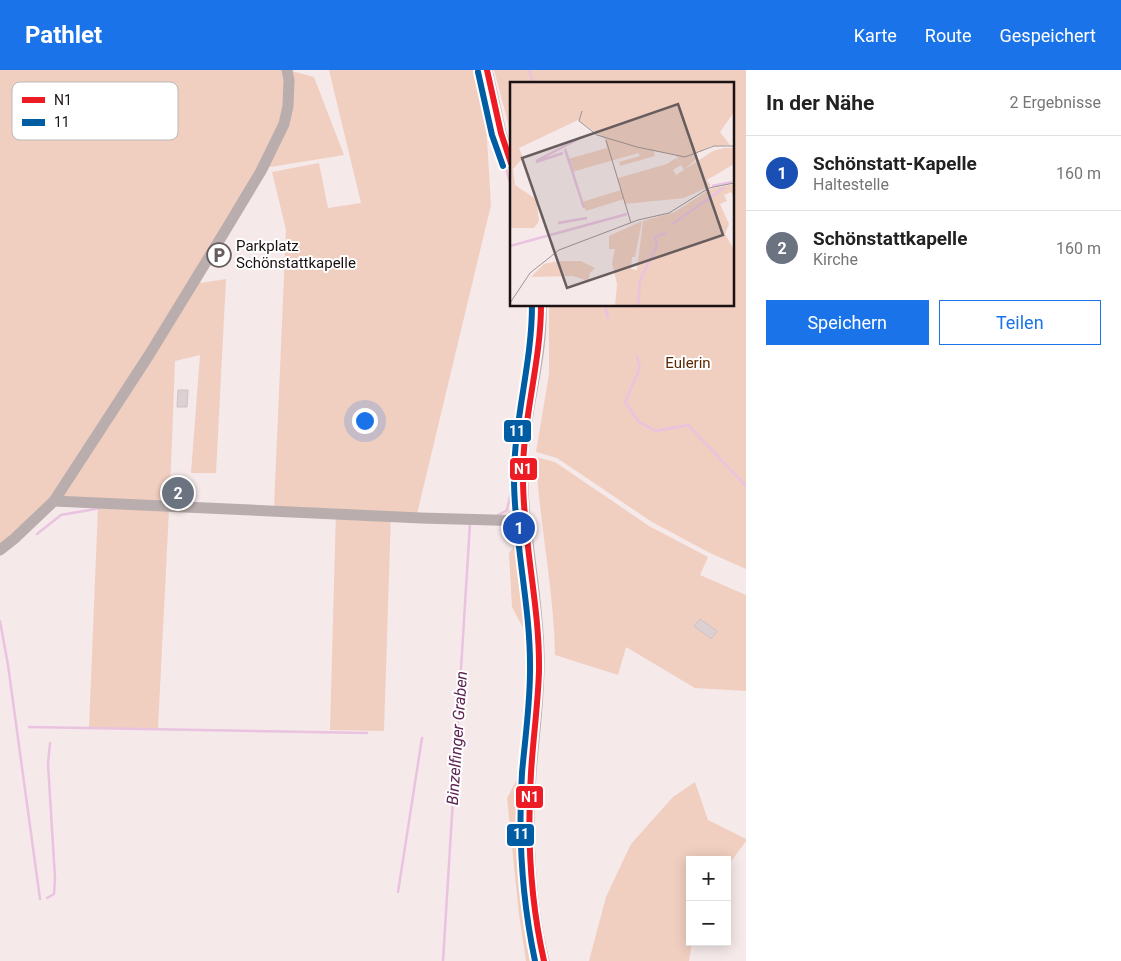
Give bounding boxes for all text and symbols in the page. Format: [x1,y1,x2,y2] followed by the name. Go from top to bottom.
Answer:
[25,21,102,49] text: Pathlet
[854,25,897,46] text: Karte
[925,25,972,46] text: Route
[1000,25,1096,46] text: Gespeichert
[12,82,178,140] legend
[510,82,734,306] inset map
[766,91,874,115] text: In der Nähe
[54,92,72,108] text: N1
[1009,93,1101,112] text: 2 Ergebnisse
[54,114,70,130] text: 11
[813,152,977,175] text: Schönstatt-Kapelle
[777,164,787,183] text: 1
[1056,164,1101,183] text: 160 m
[813,175,889,194] text: Haltestelle
[813,227,967,250] text: Schönstattkapelle
[236,237,356,272] place label: Parkplatz Schönstattkapelle
[777,239,787,258] text: 2
[1056,239,1101,258] text: 160 m
[206,242,232,268] parking icon: Parkplatz Schönstattkapelle
[813,250,858,269] text: Kirche
[766,300,929,345] button: Speichern
[939,300,1101,345] button: Teilen
[665,354,711,372] park label: Eulerin
[352,408,378,434] your location
[503,419,532,443] line badge: 11
[509,423,525,439] text: 11
[509,457,538,481] line badge: N1
[514,461,532,477] text: N1
[162,474,194,512] pin: 2
[503,509,535,547] pin: 1
[443,670,471,806] water label: Binzelfinger Graben
[515,785,544,809] line badge: N1
[521,789,539,805] text: N1
[506,823,535,847] line badge: 11
[513,826,529,842] text: 11
[686,856,731,946] map controls
[686,856,731,901] button: +
[686,901,731,946] button: −

